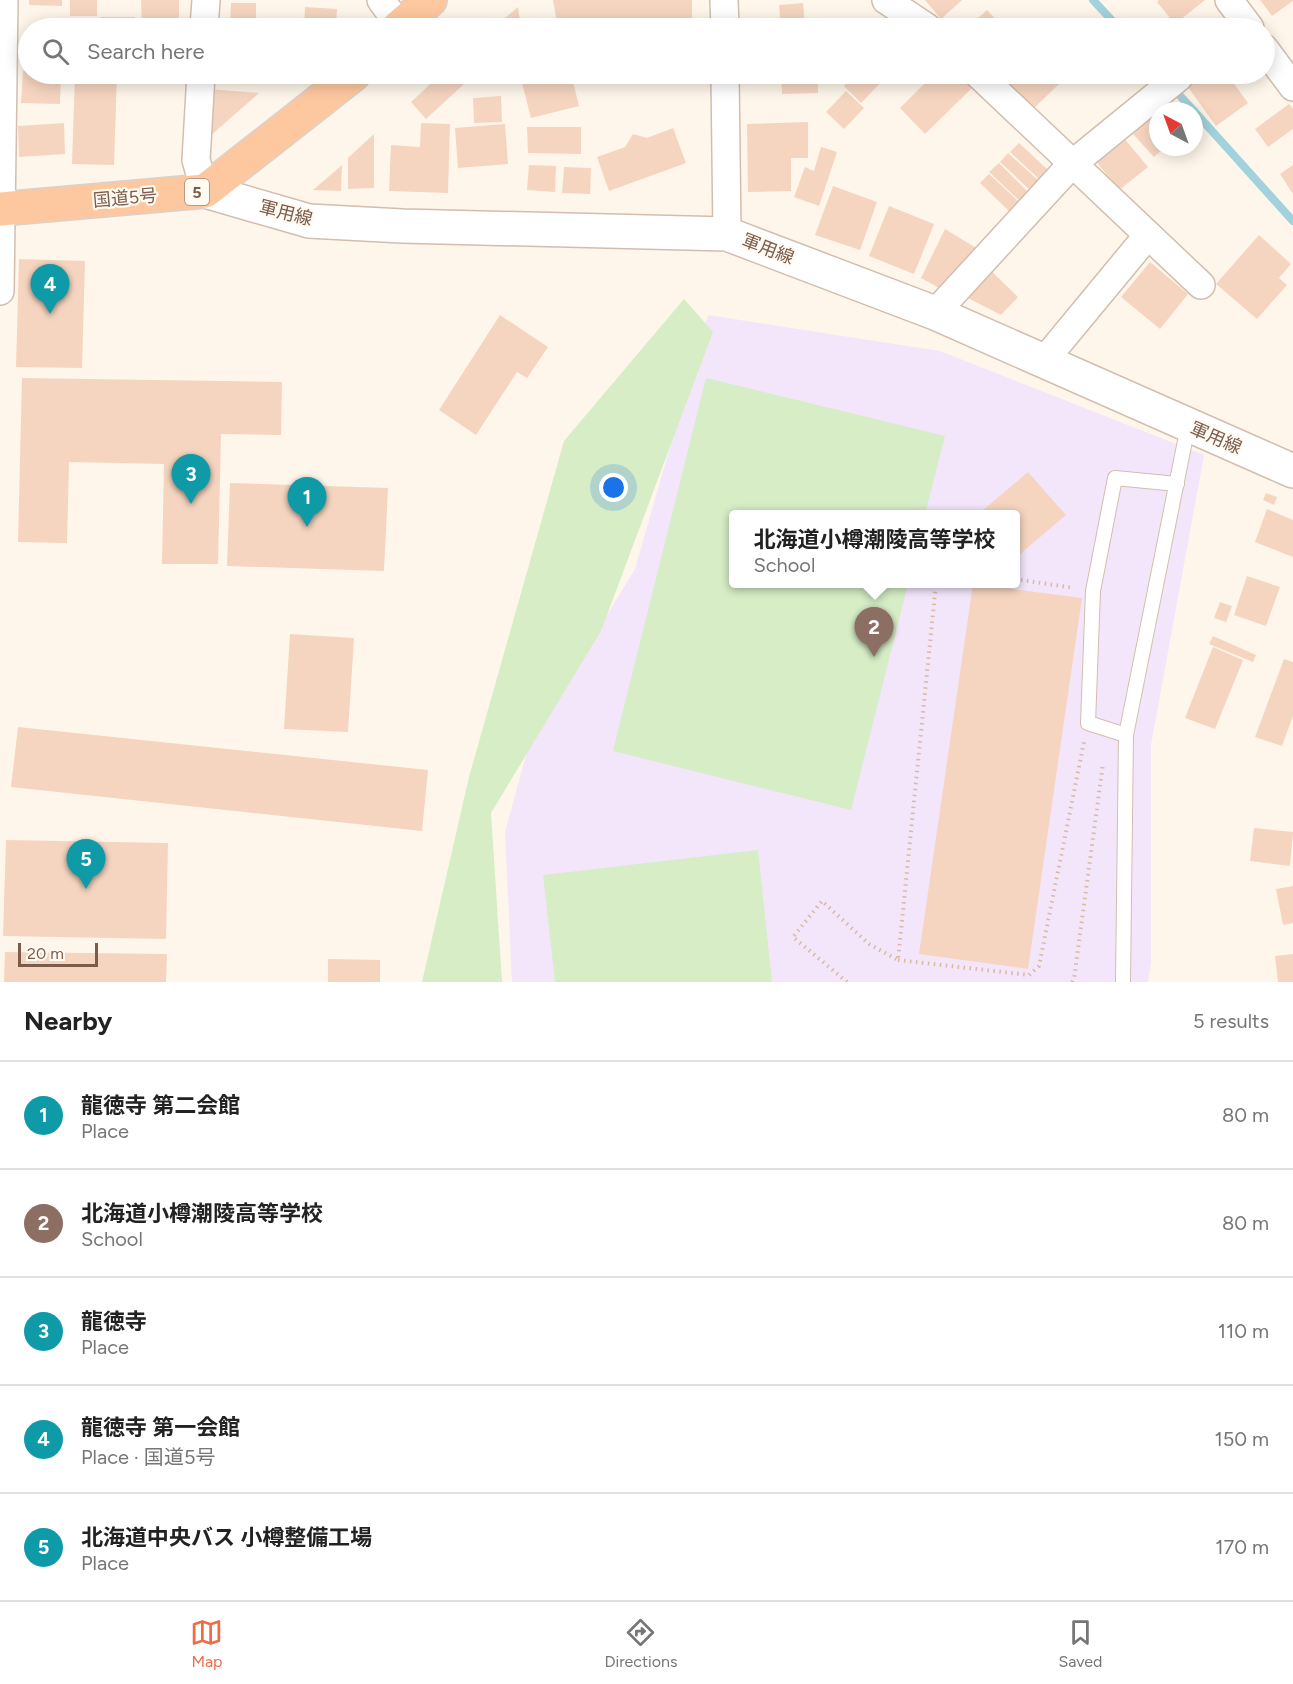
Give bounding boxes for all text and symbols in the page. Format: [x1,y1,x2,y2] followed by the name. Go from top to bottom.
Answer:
[18,18,1275,84] search box
[39,35,72,68] icon: search
[87,38,205,65] text: Search here
[1149,102,1203,156] north arrow
[185,179,209,205] road number: 5
[92,184,158,212] street label: 国道5号
[257,196,315,230] street label: 軍用線
[739,229,797,269] street label: 軍用線
[31,264,70,314] pin: 4
[1187,417,1245,459] street label: 軍用線
[172,454,210,504] pin: 3
[599,473,628,502] your location
[288,478,326,527] pin: 1
[729,510,1020,588] popup
[753,526,996,553] text: 北海道小樽潮陵高等学校
[753,553,815,577] text: School
[854,608,894,657] pin: 2
[66,840,106,889] pin: 5
[18,940,98,968] scale bar
[27,944,64,963] text: 20 m
[24,1005,112,1037] text: Nearby
[1193,1009,1269,1033] text: 5 results
[81,1092,240,1119] text: 龍徳寺 第二会館
[39,1103,48,1127] text: 1
[1222,1103,1269,1127] text: 80 m
[81,1119,129,1143] text: Place
[81,1200,323,1227] text: 北海道小樽潮陵高等学校
[38,1211,49,1235] text: 2
[1222,1211,1269,1235] text: 80 m
[81,1227,143,1251] text: School
[81,1308,147,1335] text: 龍徳寺
[38,1319,49,1343] text: 3
[1218,1319,1269,1343] text: 110 m
[81,1335,129,1359] text: Place
[81,1414,240,1441] text: 龍徳寺 第一会館
[37,1427,50,1451] text: 4
[1214,1427,1269,1451] text: 150 m
[81,1445,215,1469] text: Place · 国道5号
[81,1524,372,1551] text: 北海道中央バス 小樽整備工場
[38,1535,49,1559] text: 5
[1215,1535,1269,1559] text: 170 m
[81,1551,129,1575] text: Place
[190,1616,223,1671] tab: Map
[604,1616,677,1671] tab: Directions
[1058,1616,1103,1671] tab: Saved

